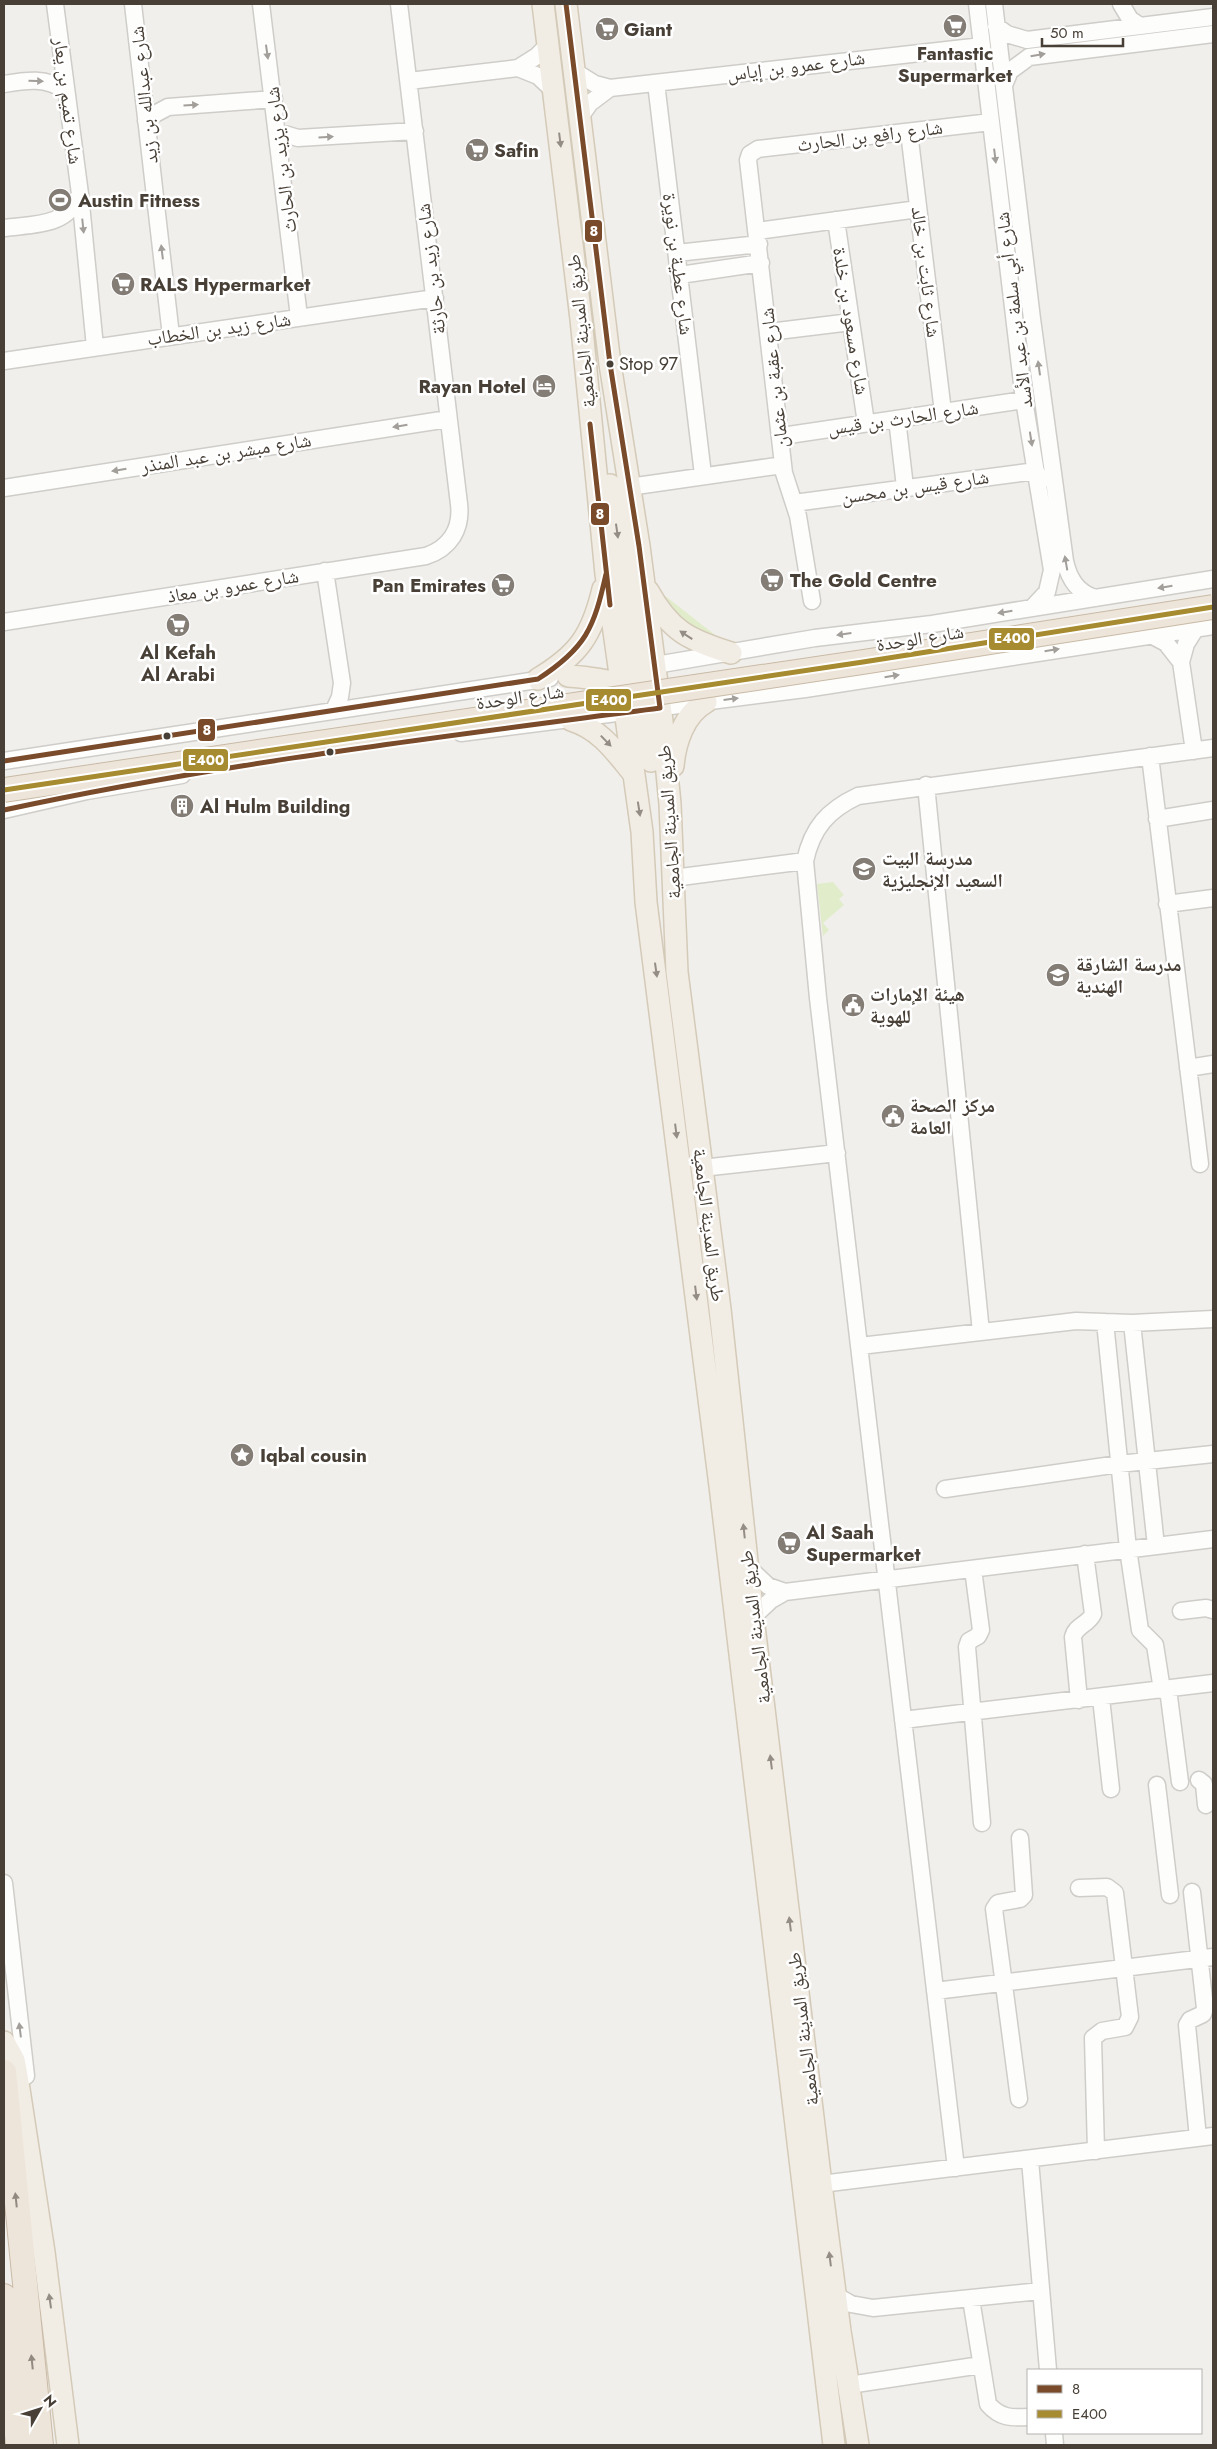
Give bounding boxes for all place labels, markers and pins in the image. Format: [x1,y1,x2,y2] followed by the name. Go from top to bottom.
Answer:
[942,13,968,39] supermarket icon: Fantastic Supermarket
[594,16,620,42] supermarket icon: Giant
[624,16,672,43] place label: Giant
[898,40,1012,89] place label: Fantastic Supermarket
[464,137,490,163] supermarket icon: Safin
[494,137,539,164] place label: Safin
[47,187,73,213] sports icon: Austin Fitness
[77,187,200,214] place label: Austin Fitness
[110,271,136,297] supermarket icon: RALS Hypermarket
[140,271,310,298] place label: RALS Hypermarket
[619,351,678,377] place label: Stop 97
[605,359,615,369] marker: Stop 97
[419,373,526,400] place label: Rayan Hotel
[531,373,557,399] hotel icon: Rayan Hotel
[759,567,785,593] supermarket icon: The Gold Centre
[790,567,937,594] place label: The Gold Centre
[372,572,486,599] place label: Pan Emirates
[490,572,516,598] supermarket icon: Pan Emirates
[165,612,191,638] supermarket icon: Al Kefah Al Arabi
[139,639,216,688] place label: Al Kefah Al Arabi
[162,731,172,741] unlabelled marker
[325,747,335,757] unlabelled marker
[169,793,195,819] building icon: Al Hulm Building
[199,793,350,820] place label: Al Hulm Building
[882,845,1003,894] place label: مدرسة البيت السعيد الإنجليزية
[851,856,877,882] school or university icon: مدرسة البيت السعيد الإنجليزية
[1076,951,1182,1000] place label: مدرسة الشارقة الهندية
[1045,962,1071,988] school or university icon: مدرسة الشارقة الهندية
[870,981,965,1030] place label: هيئة الإمارات للهوية
[840,992,866,1018] public building icon: هيئة الإمارات للهوية
[910,1092,995,1141] place label: مركز الصحة العامة
[880,1103,906,1129] public building icon: مركز الصحة العامة
[229,1442,255,1468] place icon: Iqbal cousin
[260,1442,367,1469] place label: Iqbal cousin
[805,1519,920,1568] place label: Al Saah Supermarket
[776,1530,802,1556] supermarket icon: Al Saah Supermarket

